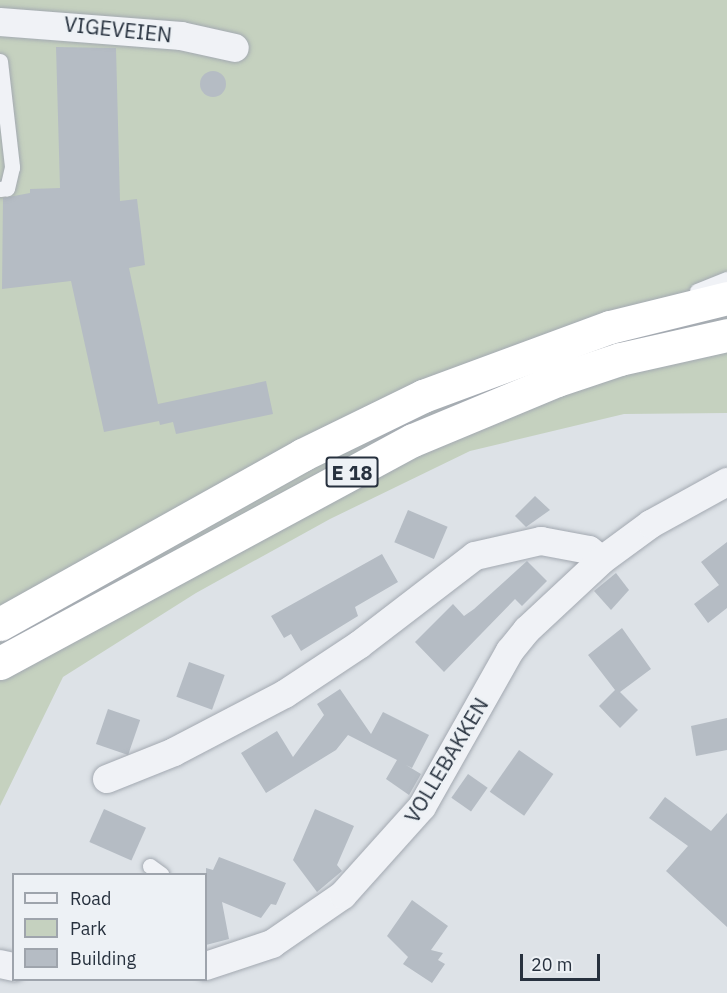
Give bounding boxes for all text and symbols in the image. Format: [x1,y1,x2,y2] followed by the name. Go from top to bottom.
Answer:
[63,11,173,47] street label: VIGEVEIEN
[325,455,379,489] road number: E 18
[399,693,493,827] street label: VOLLEBAKKEN
[12,873,207,981] legend
[70,887,111,910] text: Road
[70,917,106,940] text: Park
[523,942,602,980] scale bar
[70,947,136,970] text: Building
[531,953,573,976] text: 20 m

